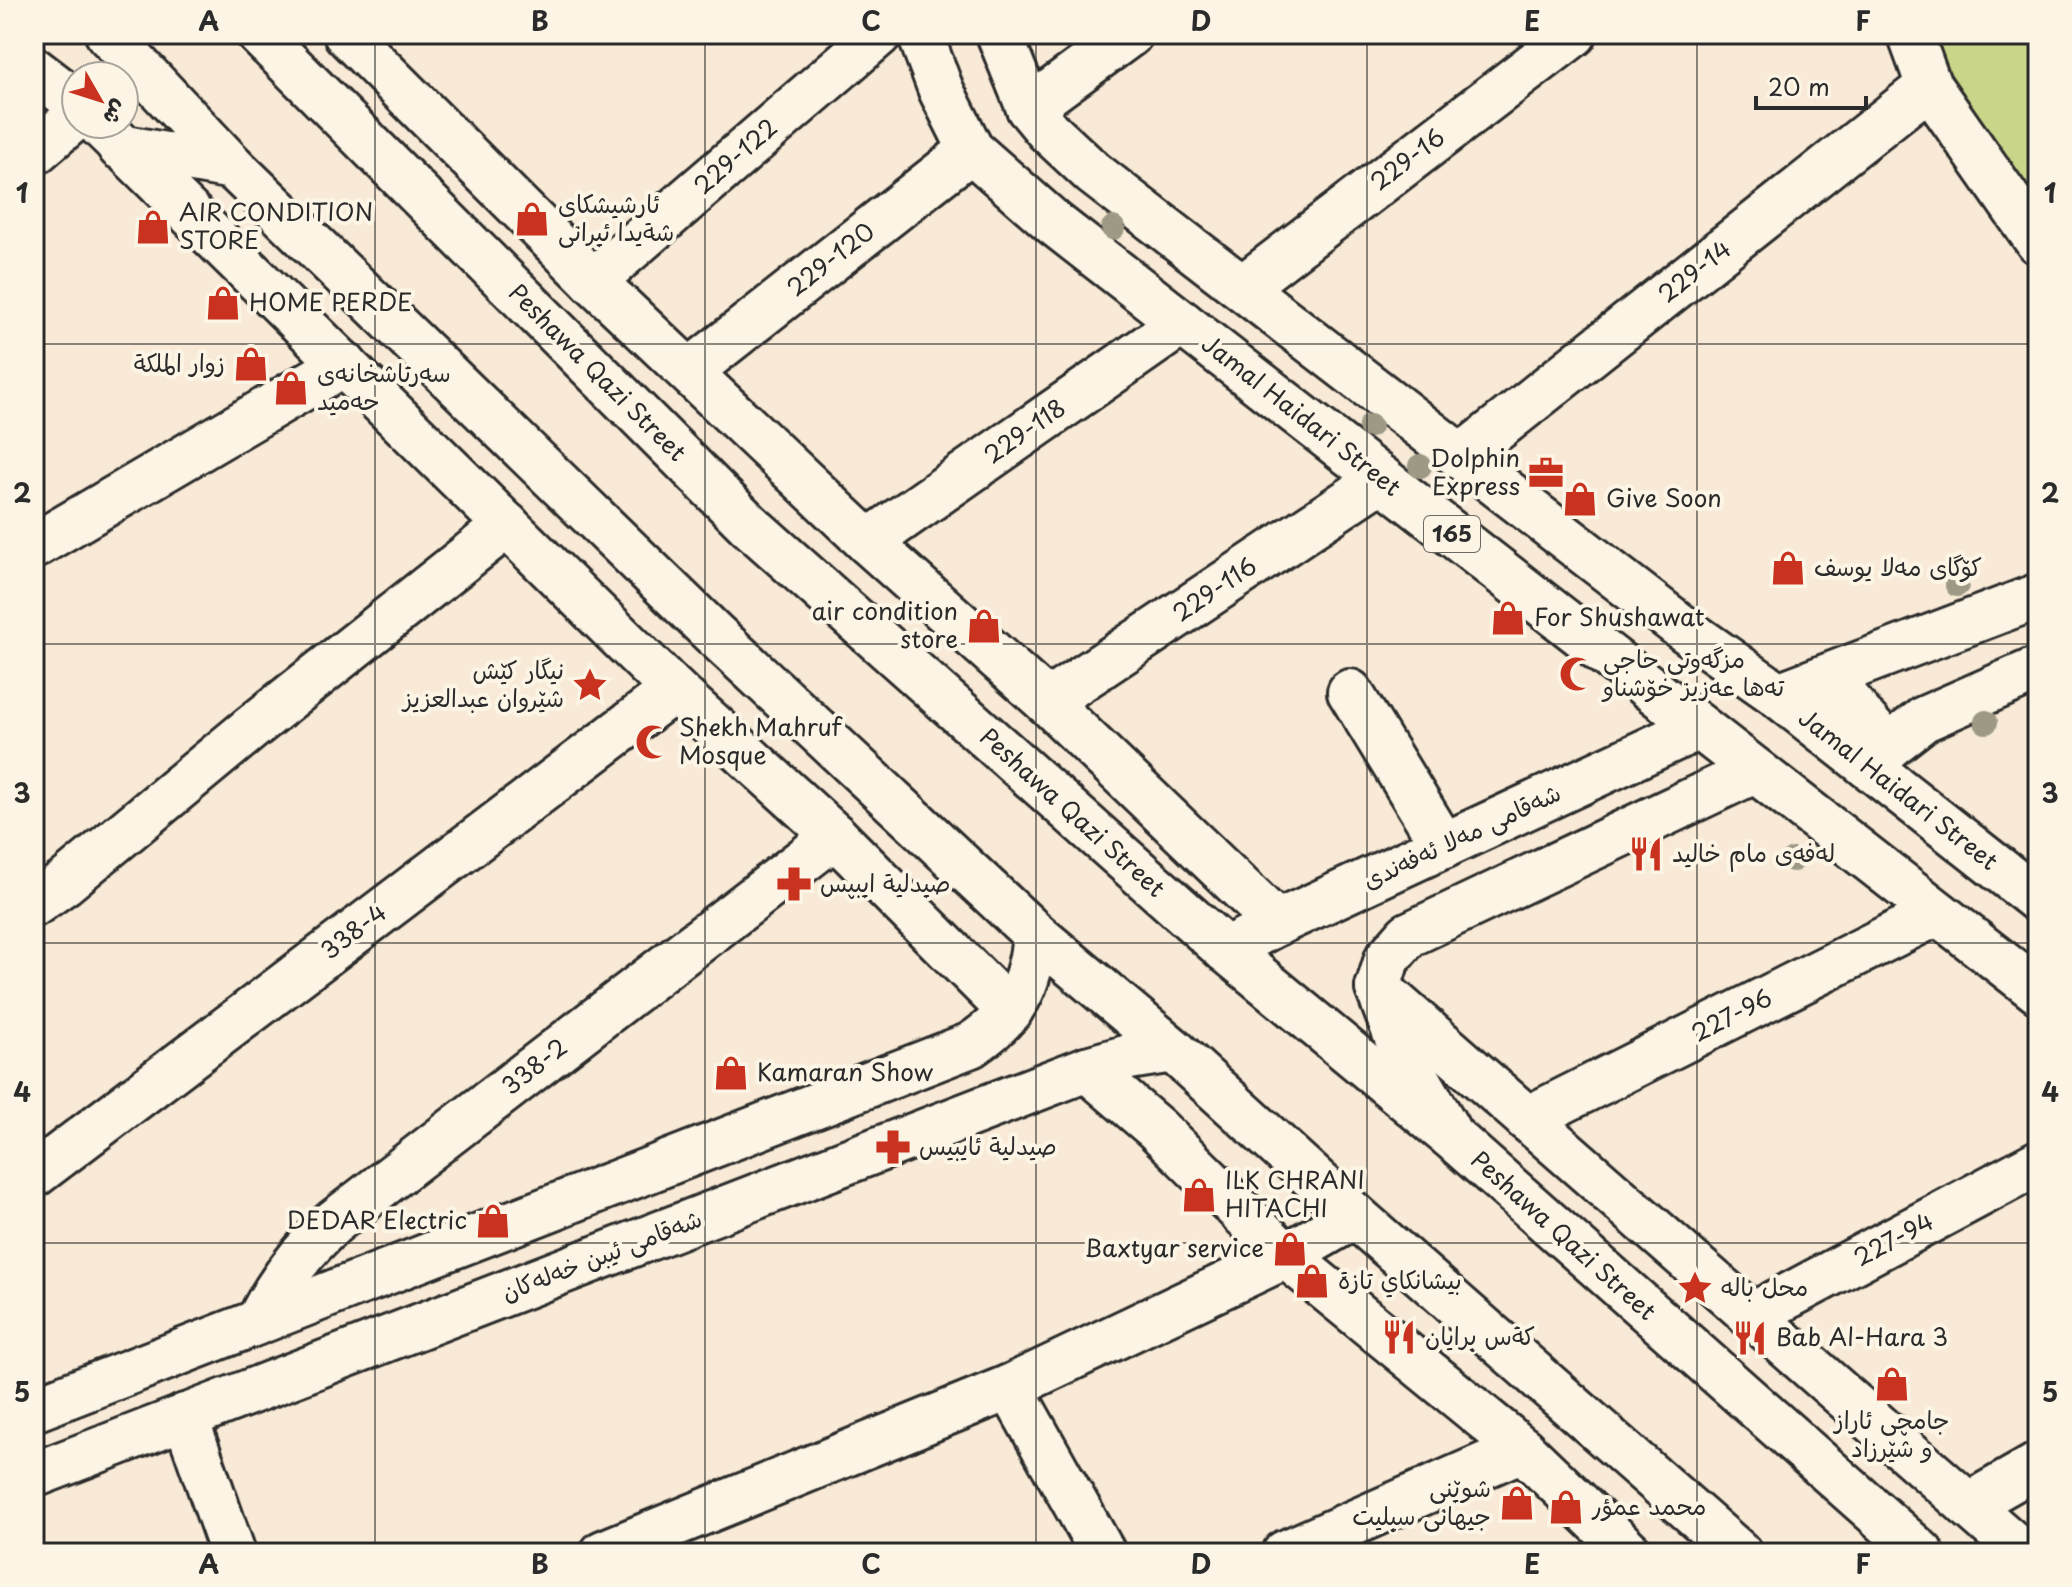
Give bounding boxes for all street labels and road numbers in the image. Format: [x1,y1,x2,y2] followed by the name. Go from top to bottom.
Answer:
[685,109,784,202] street label: 229-122
[1362,118,1452,198] street label: 229-16
[778,213,881,304] street label: 229-120
[1650,230,1738,311] street label: 229-14
[501,275,696,469] street label: Peshawa Qazi Street
[1195,325,1410,504] street label: Jamal Haidari Street
[976,389,1072,472] street label: 229-118
[1424,516,1480,552] road number: 165
[1165,547,1263,630] street label: 229-116
[1792,699,2007,878] street label: Jamal Haidari Street
[973,718,1174,905] street label: Peshawa Qazi Street
[1356,773,1566,897] street label: شەقامی مەلا ئەفەندی
[312,894,393,967] street label: 338-4
[1684,979,1778,1050] street label: 227-96
[493,1028,574,1103] street label: 338-2
[1464,1141,1665,1328] street label: Peshawa Qazi Street
[496,1199,707,1309] street label: شەقامی ئیبن خەلەکان
[1847,1202,1939,1274] street label: 227-94

